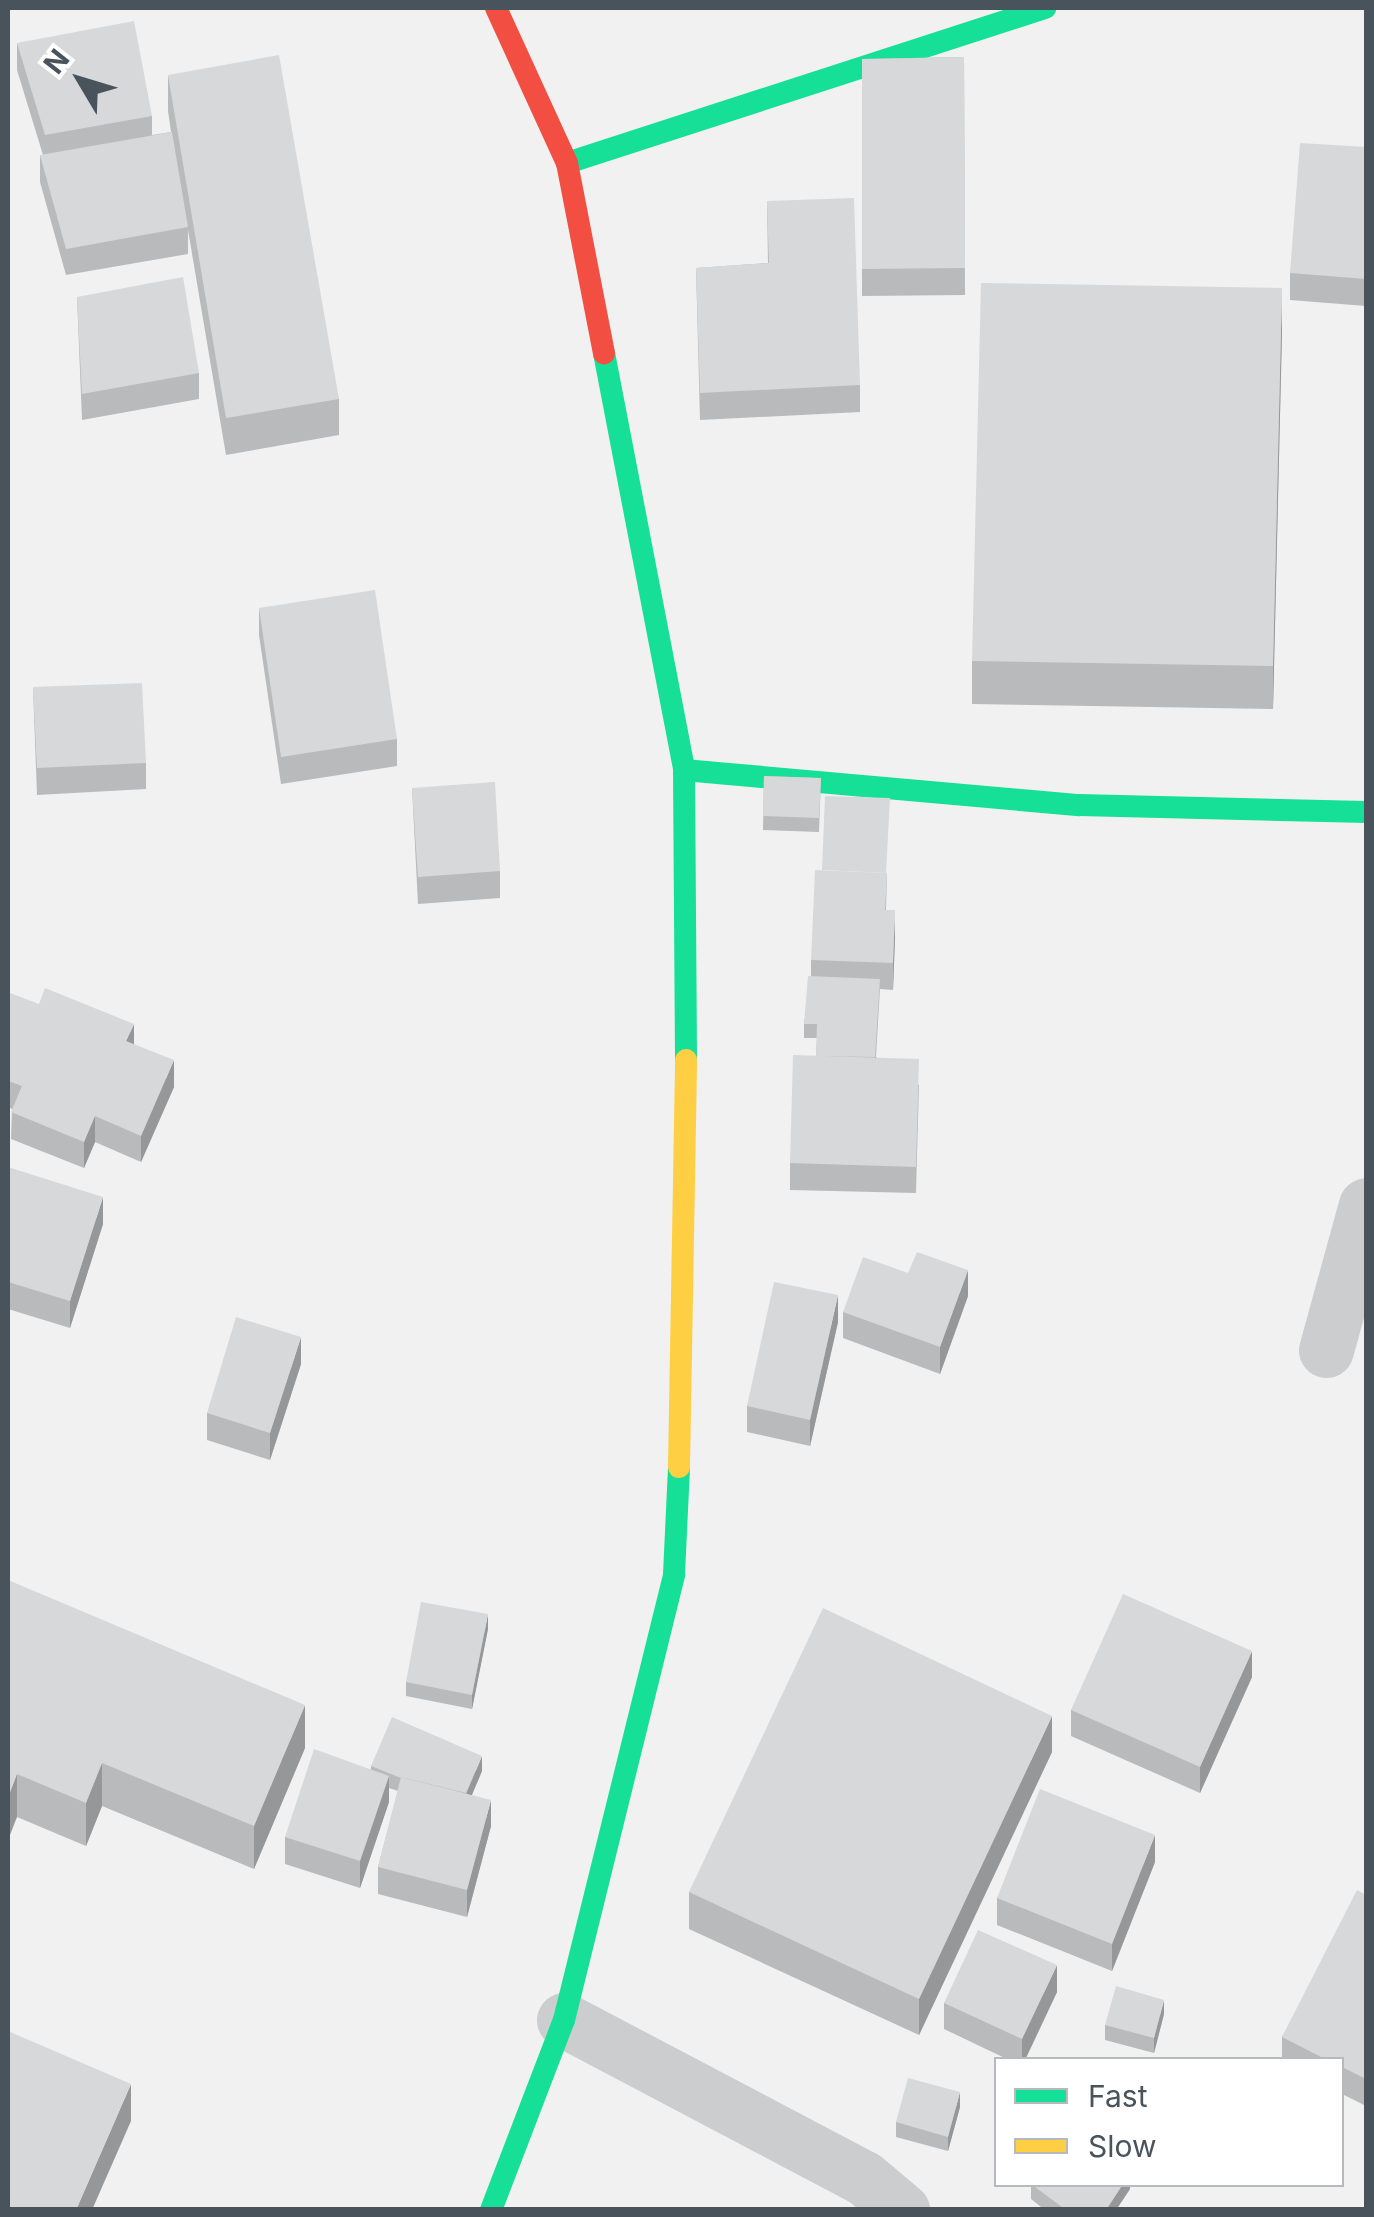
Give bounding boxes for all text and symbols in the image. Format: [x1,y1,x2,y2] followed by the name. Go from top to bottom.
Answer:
[30,30,130,130] north arrow
[36,43,76,80] text: N
[994,2057,1344,2187] legend
[1088,2078,1147,2114] text: Fast
[1088,2128,1157,2164] text: Slow

